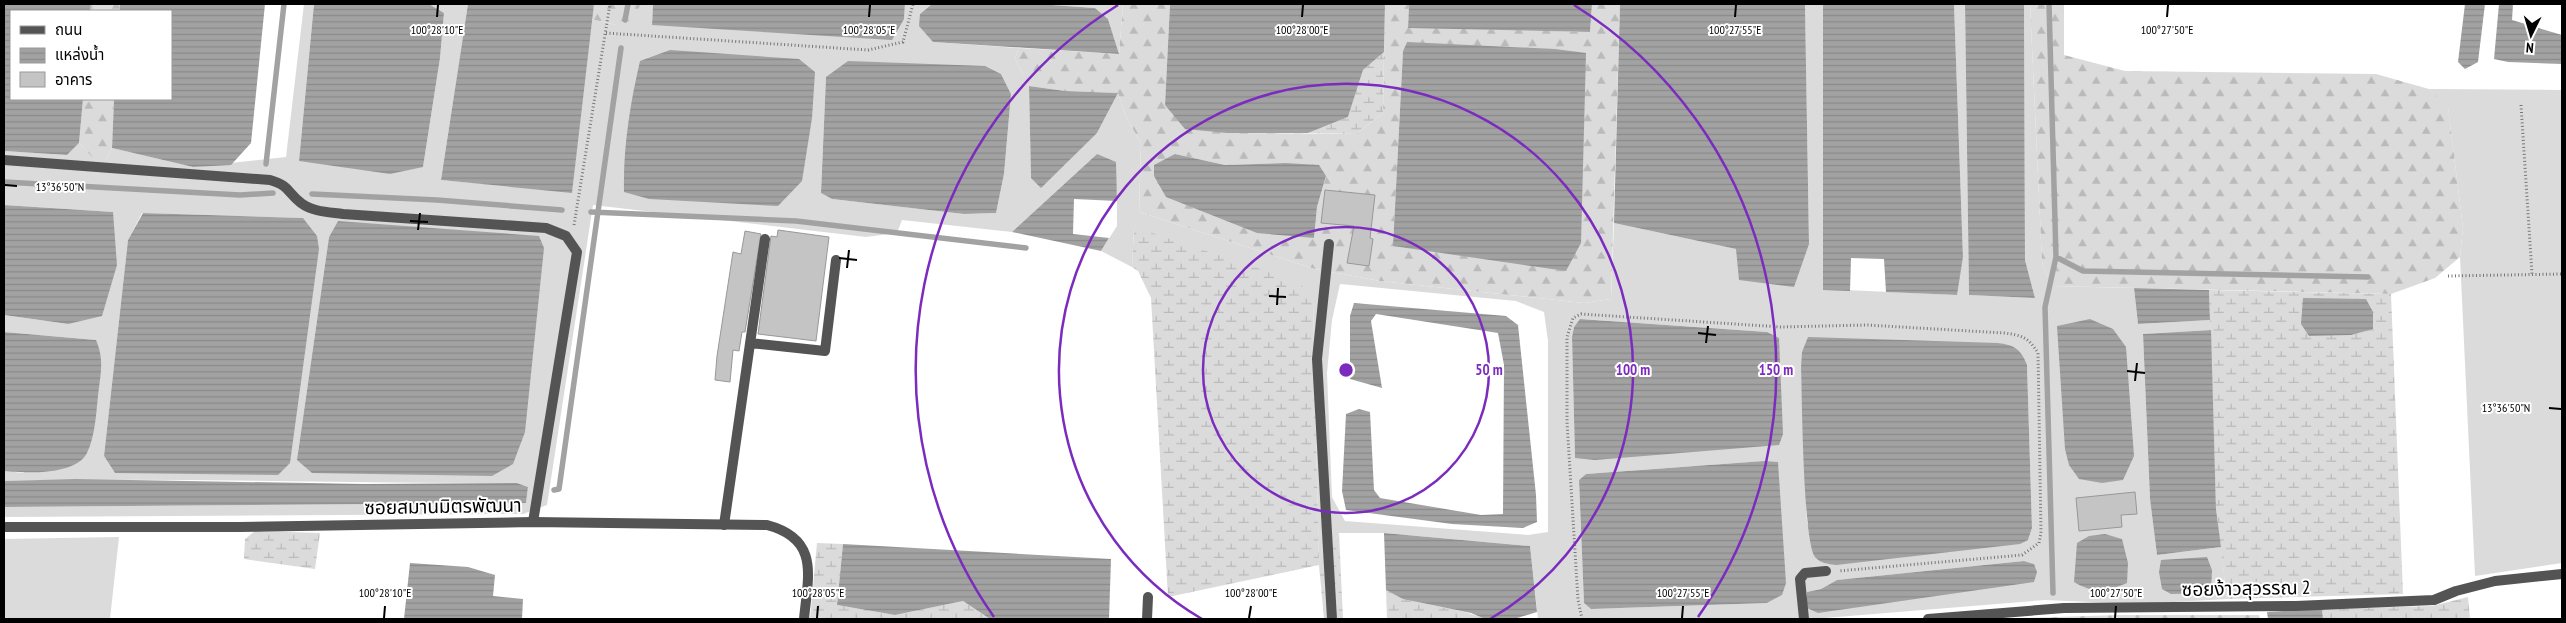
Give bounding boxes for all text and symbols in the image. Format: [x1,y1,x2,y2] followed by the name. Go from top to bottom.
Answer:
[10,10,172,100] legend
[2506,10,2556,60] north arrow
[55,20,82,39] text: ถนน
[411,22,463,37] text: 100°28'10"E
[843,22,895,37] text: 100°28'05"E
[1276,22,1328,37] text: 100°28'00"E
[1709,22,1761,37] text: 100°27'55"E
[2141,22,2193,37] text: 100°27'50"E
[2525,39,2534,57] text: N
[55,44,104,64] text: แหล่งน้ำ
[55,70,92,89] text: อาคาร
[36,179,84,194] text: 13°36'50"N
[1475,360,1503,379] text: 50 m
[1616,360,1650,379] text: 100 m
[1759,360,1793,379] text: 150 m
[1337,361,1355,379] centre of rings
[2482,400,2530,415] text: 13°36'50"N
[364,493,522,519] street label: ซอยสมานมิตรพัฒนา
[2181,575,2311,601] street label: ซอยง้าวสุวรรณ 2
[359,585,411,600] text: 100°28'10"E
[792,585,844,600] text: 100°28'05"E
[1225,585,1277,600] text: 100°28'00"E
[1657,585,1709,600] text: 100°27'55"E
[2090,585,2142,600] text: 100°27'50"E

